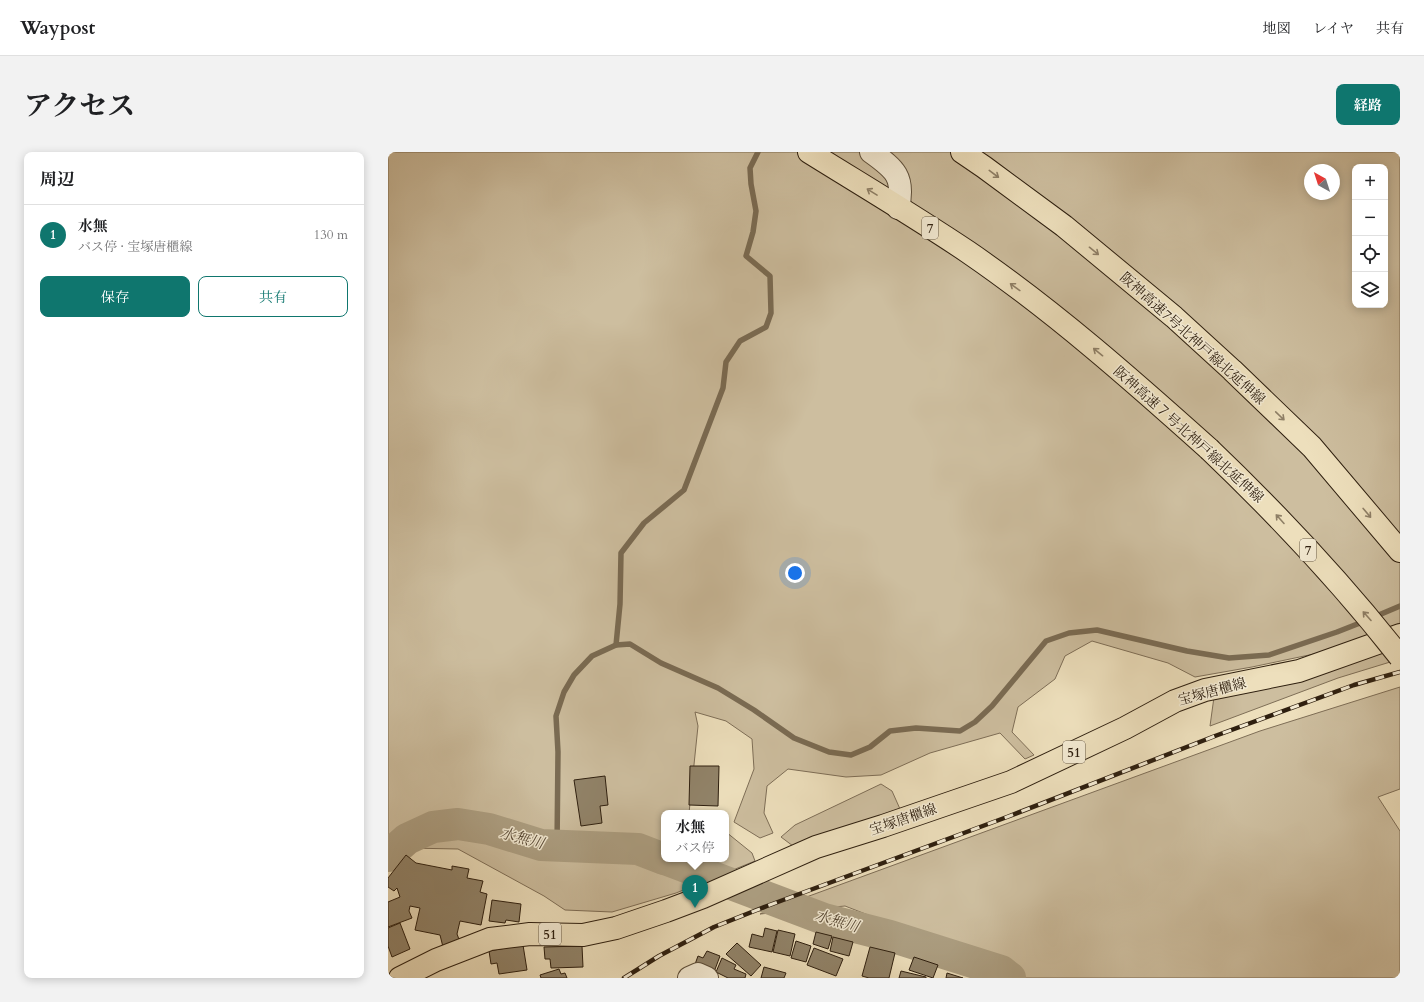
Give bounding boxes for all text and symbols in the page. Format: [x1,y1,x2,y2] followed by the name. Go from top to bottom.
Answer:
[20,15,95,41] text: Waypost
[1263,19,1291,38] text: 地図
[1313,19,1354,38] text: レイヤ
[1376,19,1404,38] text: 共有
[1336,84,1400,125] button: 経路
[24,87,135,125] text: アクセス
[1304,164,1340,200] north arrow
[1352,164,1388,308] map controls
[1352,164,1388,200] button: +
[40,168,74,191] text: 周辺
[988,170,999,178] one-way arrow
[867,188,878,196] one-way arrow
[1352,200,1388,236] button: −
[78,216,108,236] text: 水無
[922,217,938,239] road number: 7
[50,226,56,244] text: 1
[314,226,348,244] text: 130 m
[1352,236,1388,272] button: locate
[78,238,192,256] text: バス停 · 宝塚唐櫃線
[1089,247,1100,256] one-way arrow
[1116,268,1269,409] street label: 阪神高速7号北神戸線北延伸線
[1352,272,1388,308] button: layers
[40,276,190,317] button: 保存
[198,276,348,317] button: 共有
[1010,283,1021,291] one-way arrow
[1093,348,1104,357] one-way arrow
[1109,362,1268,507] street label: 阪神高速７号北神戸線北延伸線
[1275,412,1285,421] one-way arrow
[1363,507,1372,518] one-way arrow
[1275,514,1284,525] one-way arrow
[1300,539,1316,561] road number: 7
[785,563,805,583] your location
[1362,611,1371,621] one-way arrow
[1176,673,1248,710] street label: 宝塚唐櫃線
[1063,741,1085,763] road number: 51
[867,799,939,840] street label: 宝塚唐櫃線
[661,810,729,862] popup
[675,817,706,837] text: 水無
[498,823,548,854] water label: 水無川
[675,839,715,857] text: バス停
[682,875,708,908] pin: 1
[813,905,863,937] water label: 水無川
[539,923,561,945] road number: 51

